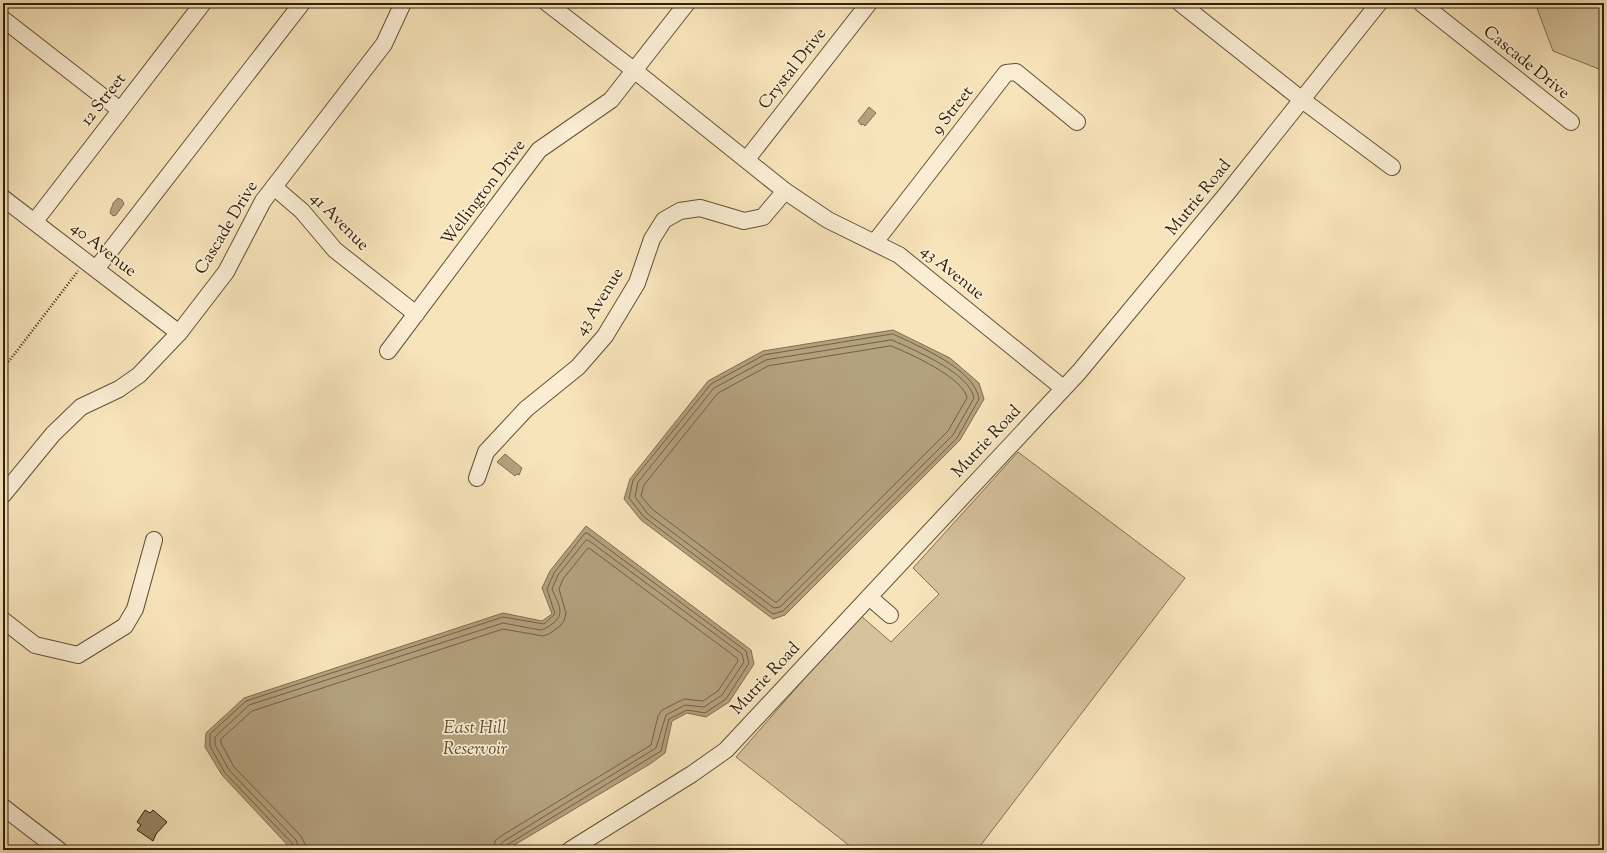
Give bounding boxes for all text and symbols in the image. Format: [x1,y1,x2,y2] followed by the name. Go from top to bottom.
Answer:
[1478,21,1574,105] street label: Cascade Drive
[753,23,833,115] street label: Crystal Drive
[76,68,132,132] street label: 12 Street
[926,81,980,140] street label: 9 Street
[436,135,532,251] street label: Wellington Drive
[1161,154,1237,241] street label: Mutrie Road
[190,177,264,279] street label: Cascade Drive
[304,187,374,257] street label: 41 Avenue
[65,217,141,283] street label: 40 Avenue
[915,240,989,306] street label: 43 Avenue
[570,263,630,341] street label: 43 Avenue
[947,400,1027,484] street label: Mutrie Road
[726,637,806,721] street label: Mutrie Road
[443,716,508,763] water label: East Hill Reservoir

